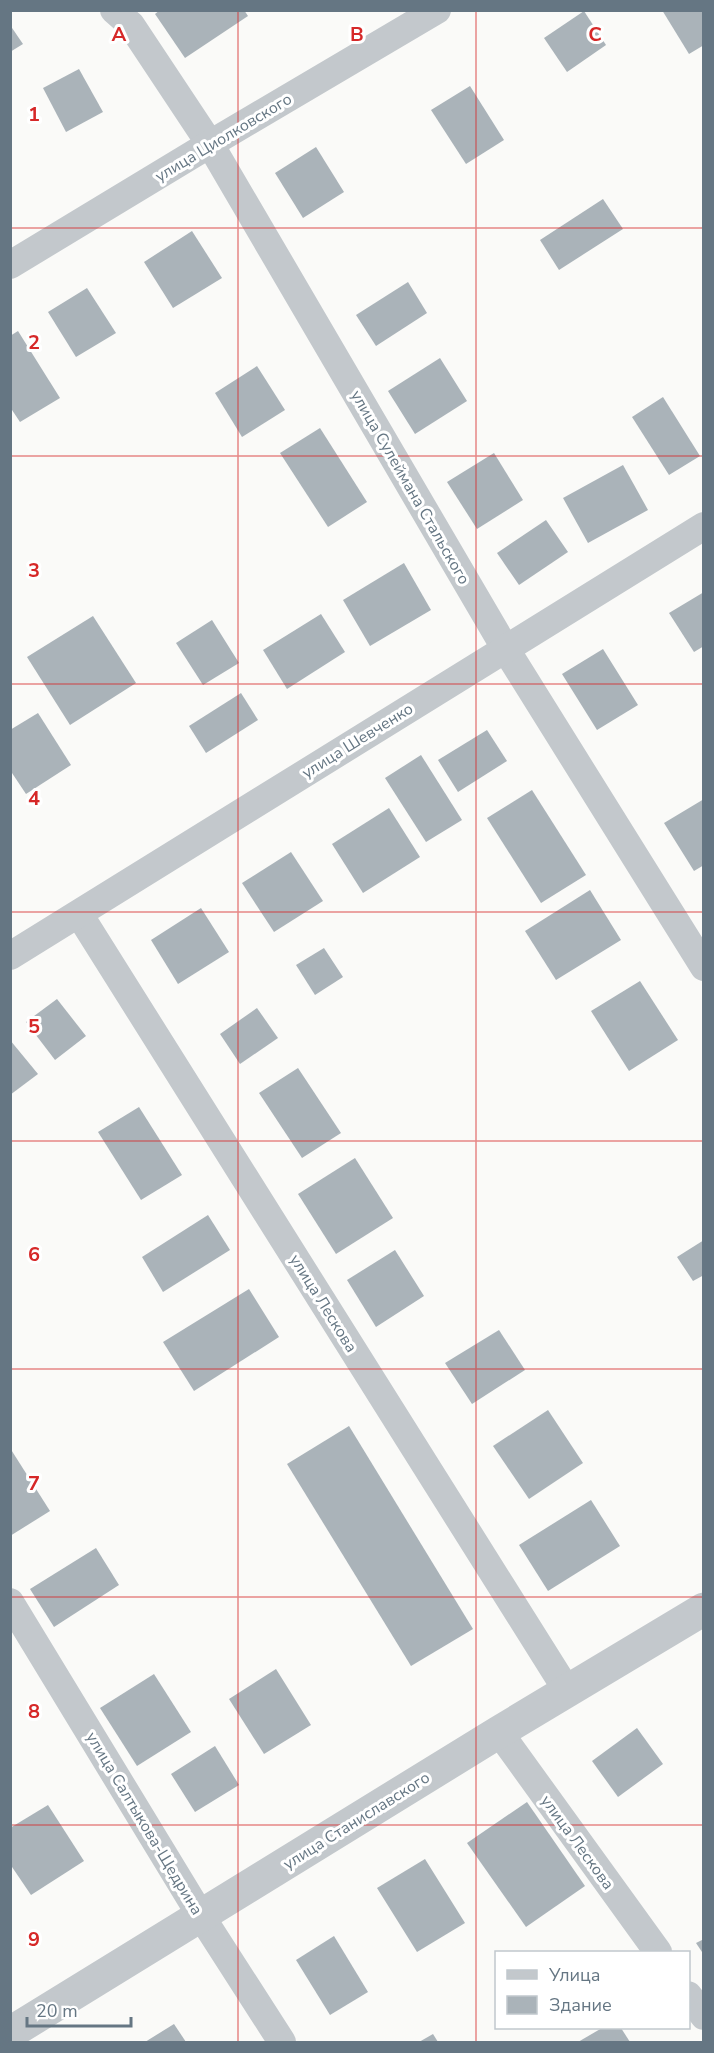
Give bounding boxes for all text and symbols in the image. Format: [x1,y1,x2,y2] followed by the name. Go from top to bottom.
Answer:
[112,21,127,48] text: A
[350,21,364,48] text: B
[588,21,602,48] text: C
[151,88,296,187] street label: улица Циолковского
[28,101,40,128] text: 1
[28,329,40,356] text: 2
[345,386,475,589] street label: улица Сулеймана Стальского
[28,557,40,584] text: 3
[298,698,417,784] street label: улица Шевченко
[28,785,40,812] text: 4
[28,1013,40,1040] text: 5
[28,1241,40,1268] text: 6
[284,1250,362,1357] street label: улица Лескова
[28,1470,40,1497] text: 7
[28,1698,40,1725] text: 8
[81,1728,208,1919] street label: улица Салтыкова-Щедрина
[279,1767,434,1875] street label: улица Станиславского
[535,1791,619,1894] street label: улица Лескова
[28,1926,40,1953] text: 9
[495,1951,690,2029] legend
[548,1963,600,1987] text: Улица
[27,1990,130,2028] scale bar
[549,1993,612,2017] text: Здание
[36,1999,78,2023] text: 20 m

